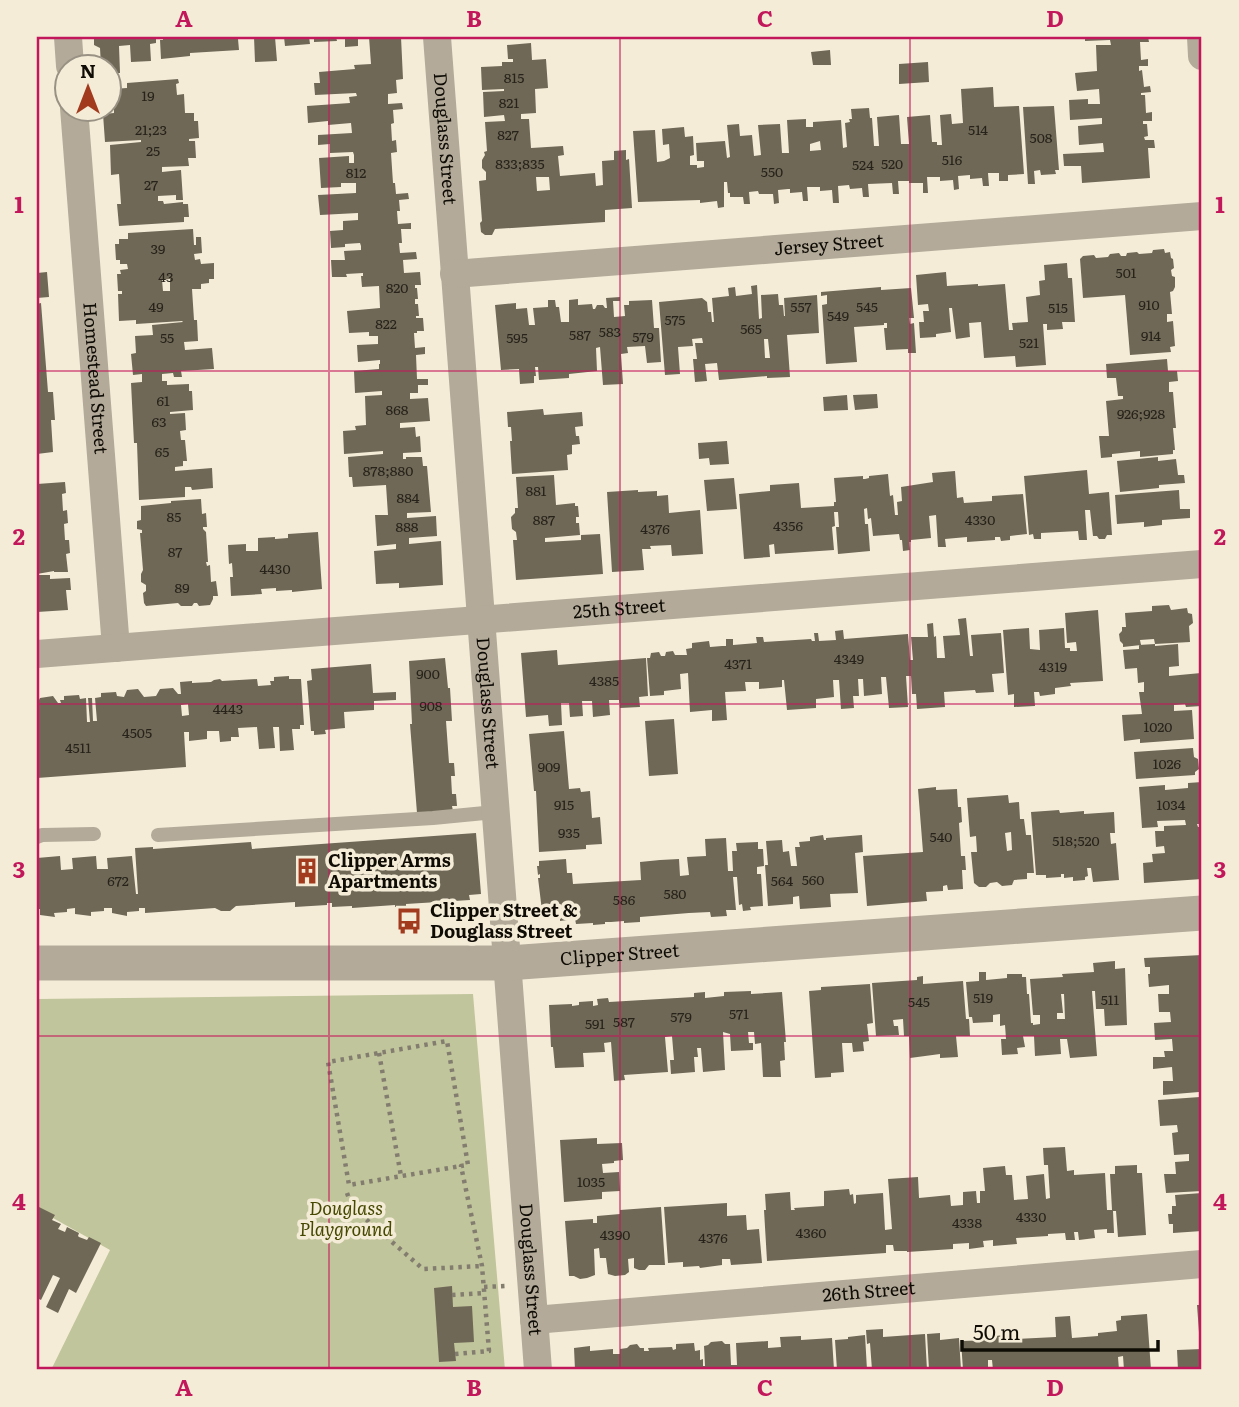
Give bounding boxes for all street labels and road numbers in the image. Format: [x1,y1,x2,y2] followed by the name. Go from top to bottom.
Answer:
[428,71,465,206] street label: Douglass Street
[773,226,885,261] street label: Jersey Street
[77,301,116,456] street label: Homestead Street
[572,590,667,625] street label: 25th Street
[470,636,507,771] street label: Douglass Street
[559,936,681,971] street label: Clipper Street
[513,1202,550,1337] street label: Douglass Street
[821,1273,917,1308] street label: 26th Street

